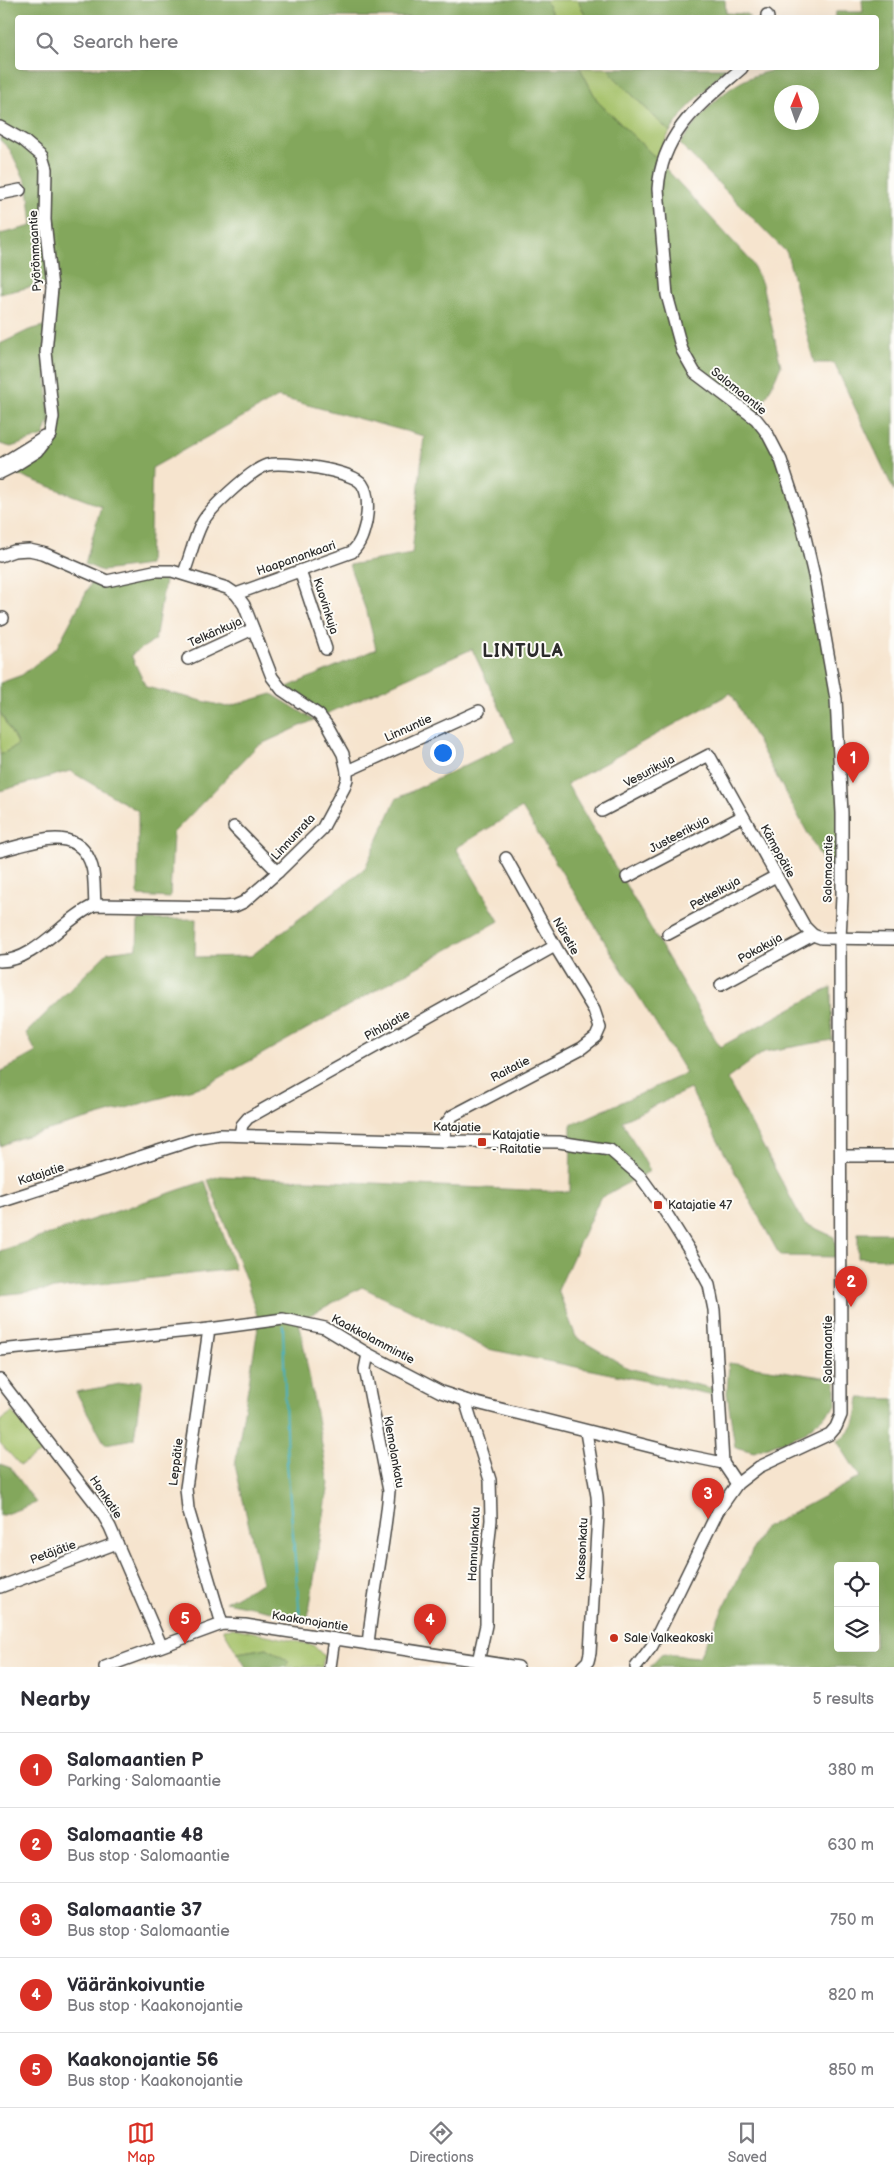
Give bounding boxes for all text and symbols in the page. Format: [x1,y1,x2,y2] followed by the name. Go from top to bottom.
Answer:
[15,15,879,70] search box
[33,29,61,57] icon: search
[73,31,178,54] text: Search here
[774,85,819,130] north arrow
[26,210,45,292] street label: Pyörönmaantie
[708,364,770,418] street label: Salomaantie
[255,538,338,579] street label: Haapanankaari
[309,576,342,636] street label: Kuovinkuja
[186,614,245,651] street label: Telkänkuja
[482,641,564,662] district label: LINTULA
[382,711,434,746] street label: Linnuntie
[430,740,456,766] your location
[837,742,869,783] pin: 1
[621,752,677,791] street label: Vesurikuja
[268,811,319,864] street label: Linnunrata
[647,812,712,856] street label: Justeerikuja
[757,822,798,881] street label: Kämppätie
[820,835,837,903] street label: Salomaantie
[687,873,743,913] street label: Petkelkuja
[549,915,582,958] street label: Näretie
[735,930,785,967] street label: Pokakuja
[362,1007,413,1044] street label: Pihlajatie
[488,1053,532,1086] street label: Raitatie
[433,1120,481,1135] street label: Katajatie
[492,1128,541,1157] place label: Katajatie - Raitatie
[476,1136,488,1148] marker: Katajatie - Raitatie
[16,1160,66,1189] street label: Katajatie
[668,1198,732,1213] place label: Katajatie 47
[652,1199,664,1211] marker: Katajatie 47
[835,1266,867,1307] pin: 2
[329,1311,417,1368] street label: Kaakkolammintie
[821,1315,836,1383] street label: Salomaantie
[380,1415,407,1489] street label: Klemolankatu
[166,1437,187,1487] street label: Leppätie
[86,1473,125,1522] street label: Honkatie
[692,1478,724,1519] pin: 3
[465,1506,484,1582] street label: Hannulankatu
[573,1517,592,1581] street label: Kassonkatu
[28,1537,78,1568] street label: Petäjätie
[834,1562,879,1652] map controls
[834,1562,879,1607] button: locate
[169,1603,201,1644] pin: 5
[414,1604,446,1645] pin: 4
[834,1607,879,1652] button: layers
[271,1608,349,1635] street label: Kaakonojantie
[624,1631,713,1646] place label: Sale Valkeakoski
[608,1632,620,1644] marker: Sale Valkeakoski
[20,1687,90,1712] text: Nearby
[812,1690,874,1709] text: 5 results
[67,1749,203,1772] text: Salomaantien P
[33,1761,39,1780] text: 1
[828,1761,874,1780] text: 380 m
[67,1772,221,1791] text: Parking · Salomaantie
[67,1824,203,1847] text: Salomaantie 48
[31,1836,41,1855] text: 2
[827,1836,874,1855] text: 630 m
[67,1847,230,1866] text: Bus stop · Salomaantie
[67,1899,202,1922] text: Salomaantie 37
[31,1911,41,1930] text: 3
[830,1911,874,1930] text: 750 m
[67,1922,230,1941] text: Bus stop · Salomaantie
[67,1974,205,1997] text: Vääränkoivuntie
[31,1986,41,2005] text: 4
[828,1986,874,2005] text: 820 m
[67,1997,243,2016] text: Bus stop · Kaakonojantie
[67,2049,219,2072] text: Kaakonojantie 56
[31,2061,41,2080] text: 5
[829,2061,874,2080] text: 850 m
[67,2072,243,2091] text: Bus stop · Kaakonojantie
[127,2119,155,2166] tab: Map
[409,2119,474,2166] tab: Directions
[728,2119,767,2166] tab: Saved

